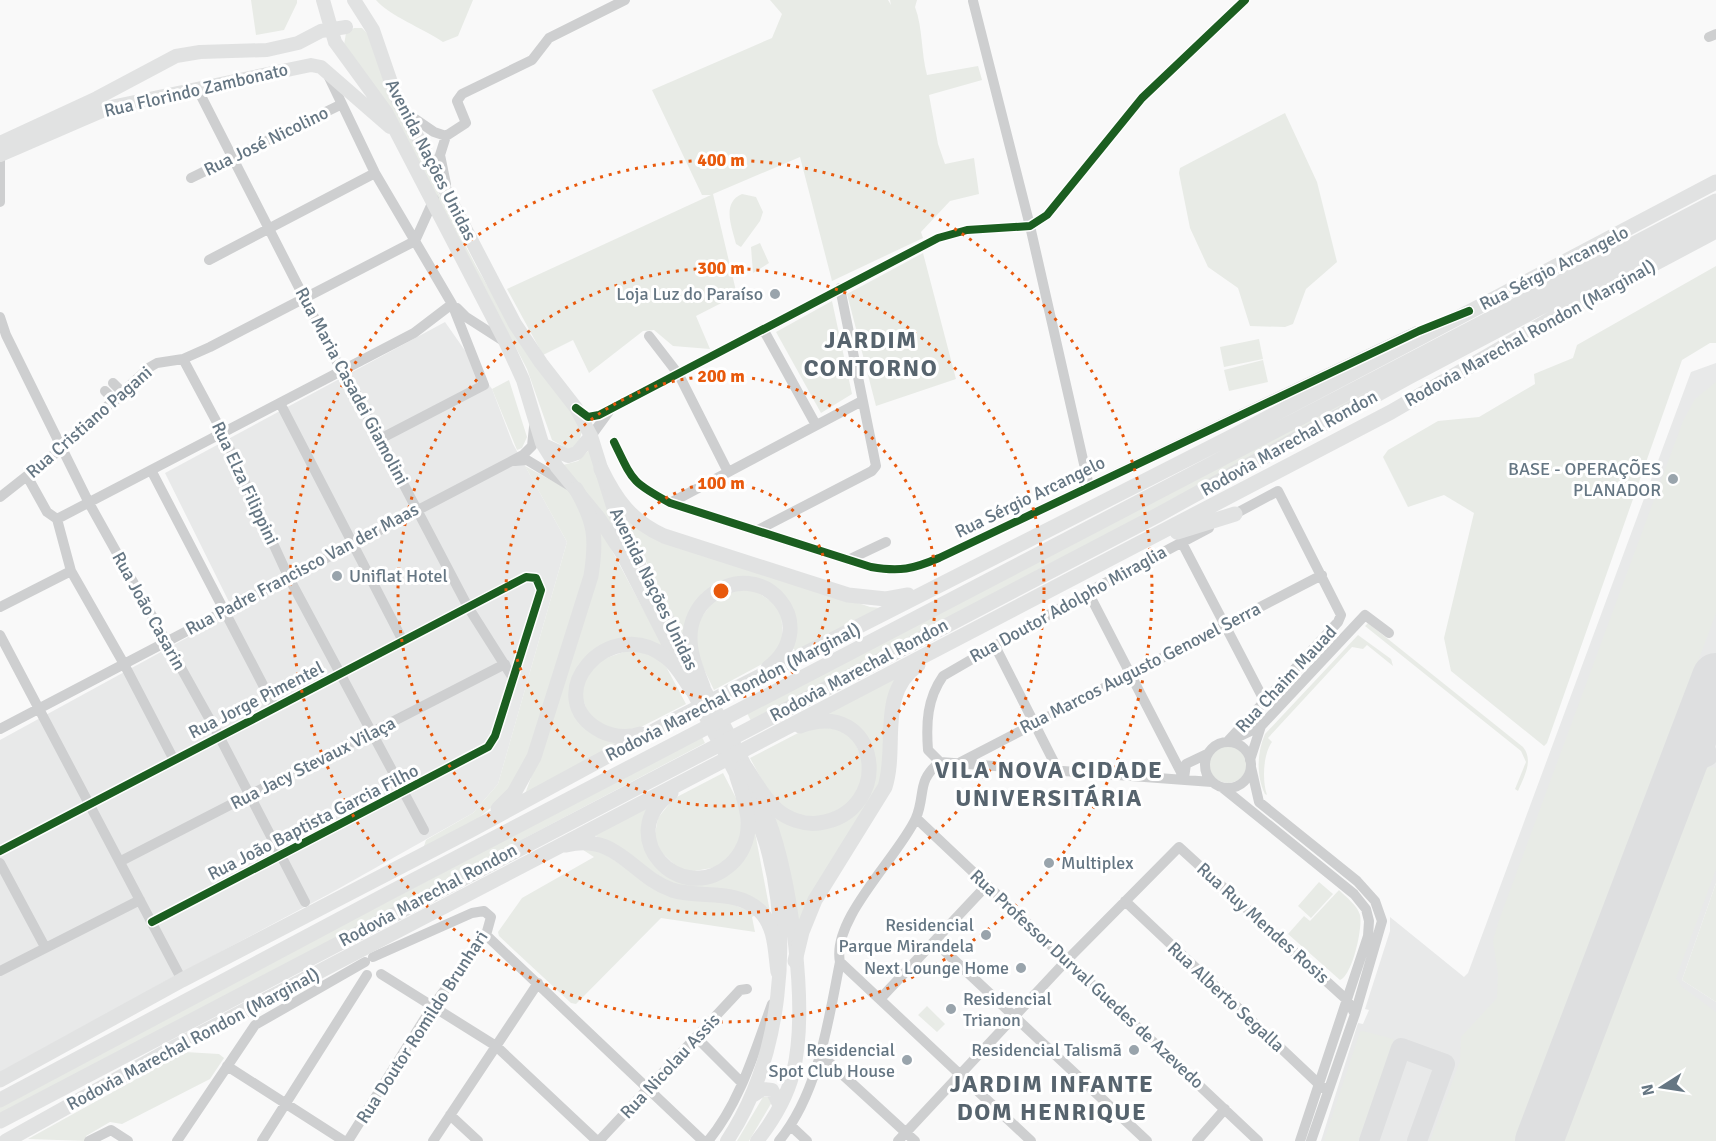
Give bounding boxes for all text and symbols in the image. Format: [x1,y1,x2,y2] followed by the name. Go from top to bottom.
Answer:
[102,58,290,122] street label: Rua Florindo Zambonato
[381,76,481,244] street label: Avenida Nações Unidas
[200,101,332,181] street label: Rua José Nicolino
[697,149,745,171] text: 400 m
[1476,221,1632,315] street label: Rua Sérgio Arcangelo
[1401,255,1659,411] street label: Rodovia Marechal Rondon (Marginal)
[697,257,745,279] text: 300 m
[616,283,763,305] place label: Loja Luz do Paraíso
[291,284,413,488] street label: Rua Maria Casadei Giamolini
[768,287,782,301] marker: Loja Luz do Paraíso
[804,325,938,383] district label: JARDIM CONTORNO
[22,361,156,483] street label: Rua Cristiano Pagani
[697,365,745,387] text: 200 m
[1197,385,1381,501] street label: Rodovia Marechal Rondon
[207,418,283,548] street label: Rua Elza Filippini
[951,451,1109,543] street label: Rua Sérgio Arcangelo
[1508,458,1661,501] place label: BASE - OPERAÇÕES PLANADOR
[697,472,745,494] text: 100 m
[1666,472,1680,486] marker: BASE - OPERAÇÕES PLANADOR
[182,498,422,640] street label: Rua Padre Francisco Van der Maas
[605,504,703,674] street label: Avenida Nações Unidas
[966,541,1170,667] street label: Rua Doutor Adolpho Miraglia
[107,548,191,674] street label: Rua João Casarin
[349,565,448,587] place label: Uniflat Hotel
[330,569,344,583] marker: Uniflat Hotel
[711,581,731,601] centre of rings
[1016,598,1264,738] street label: Rua Marcos Augusto Genovel Serra
[766,614,952,726] street label: Rodovia Marechal Rondon
[602,618,864,766] street label: Rodovia Marechal Rondon (Marginal)
[1231,621,1341,737] street label: Rua Chaim Mauad
[185,657,327,743] street label: Rua Jorge Pimentel
[227,712,399,814] street label: Rua Jacy Stevaux Vilaça
[935,755,1163,813] district label: VILA NOVA CIDADE UNIVERSITÁRIA
[204,759,422,885] street label: Rua João Baptista Garcia Filho
[335,839,521,951] street label: Rodovia Marechal Rondon
[1061,852,1134,874] place label: Multiplex
[1042,856,1056,870] marker: Multiplex
[1192,858,1334,988] street label: Rua Ruy Mendes Rosis
[966,865,1208,1093] street label: Rua Professor Durval Guedes de Azevedo
[838,914,974,957] place label: Residencial Parque Mirandela
[351,927,493,1127] street label: Rua Doutor Romildo Brunhari
[979,928,993,942] marker: Residencial Parque Mirandela
[1163,937,1289,1057] street label: Rua Alberto Segalla
[864,957,1009,979] place label: Next Lounge Home
[1014,961,1028,975] marker: Next Lounge Home
[63,963,323,1115] street label: Rodovia Marechal Rondon (Marginal)
[963,988,1052,1031] place label: Residencial Trianon
[944,1002,958,1016] marker: Residencial Trianon
[616,1009,724,1123] street label: Rua Nicolau Assis
[769,1039,895,1082] place label: Residencial Spot Club House
[971,1039,1122,1061] place label: Residencial Talismã
[1127,1043,1141,1057] marker: Residencial Talismã
[900,1053,914,1067] marker: Residencial Spot Club House
[1632,1057,1692,1117] north arrow
[950,1069,1154,1127] district label: JARDIM INFANTE DOM HENRIQUE
[1637,1082,1659,1097] text: N

